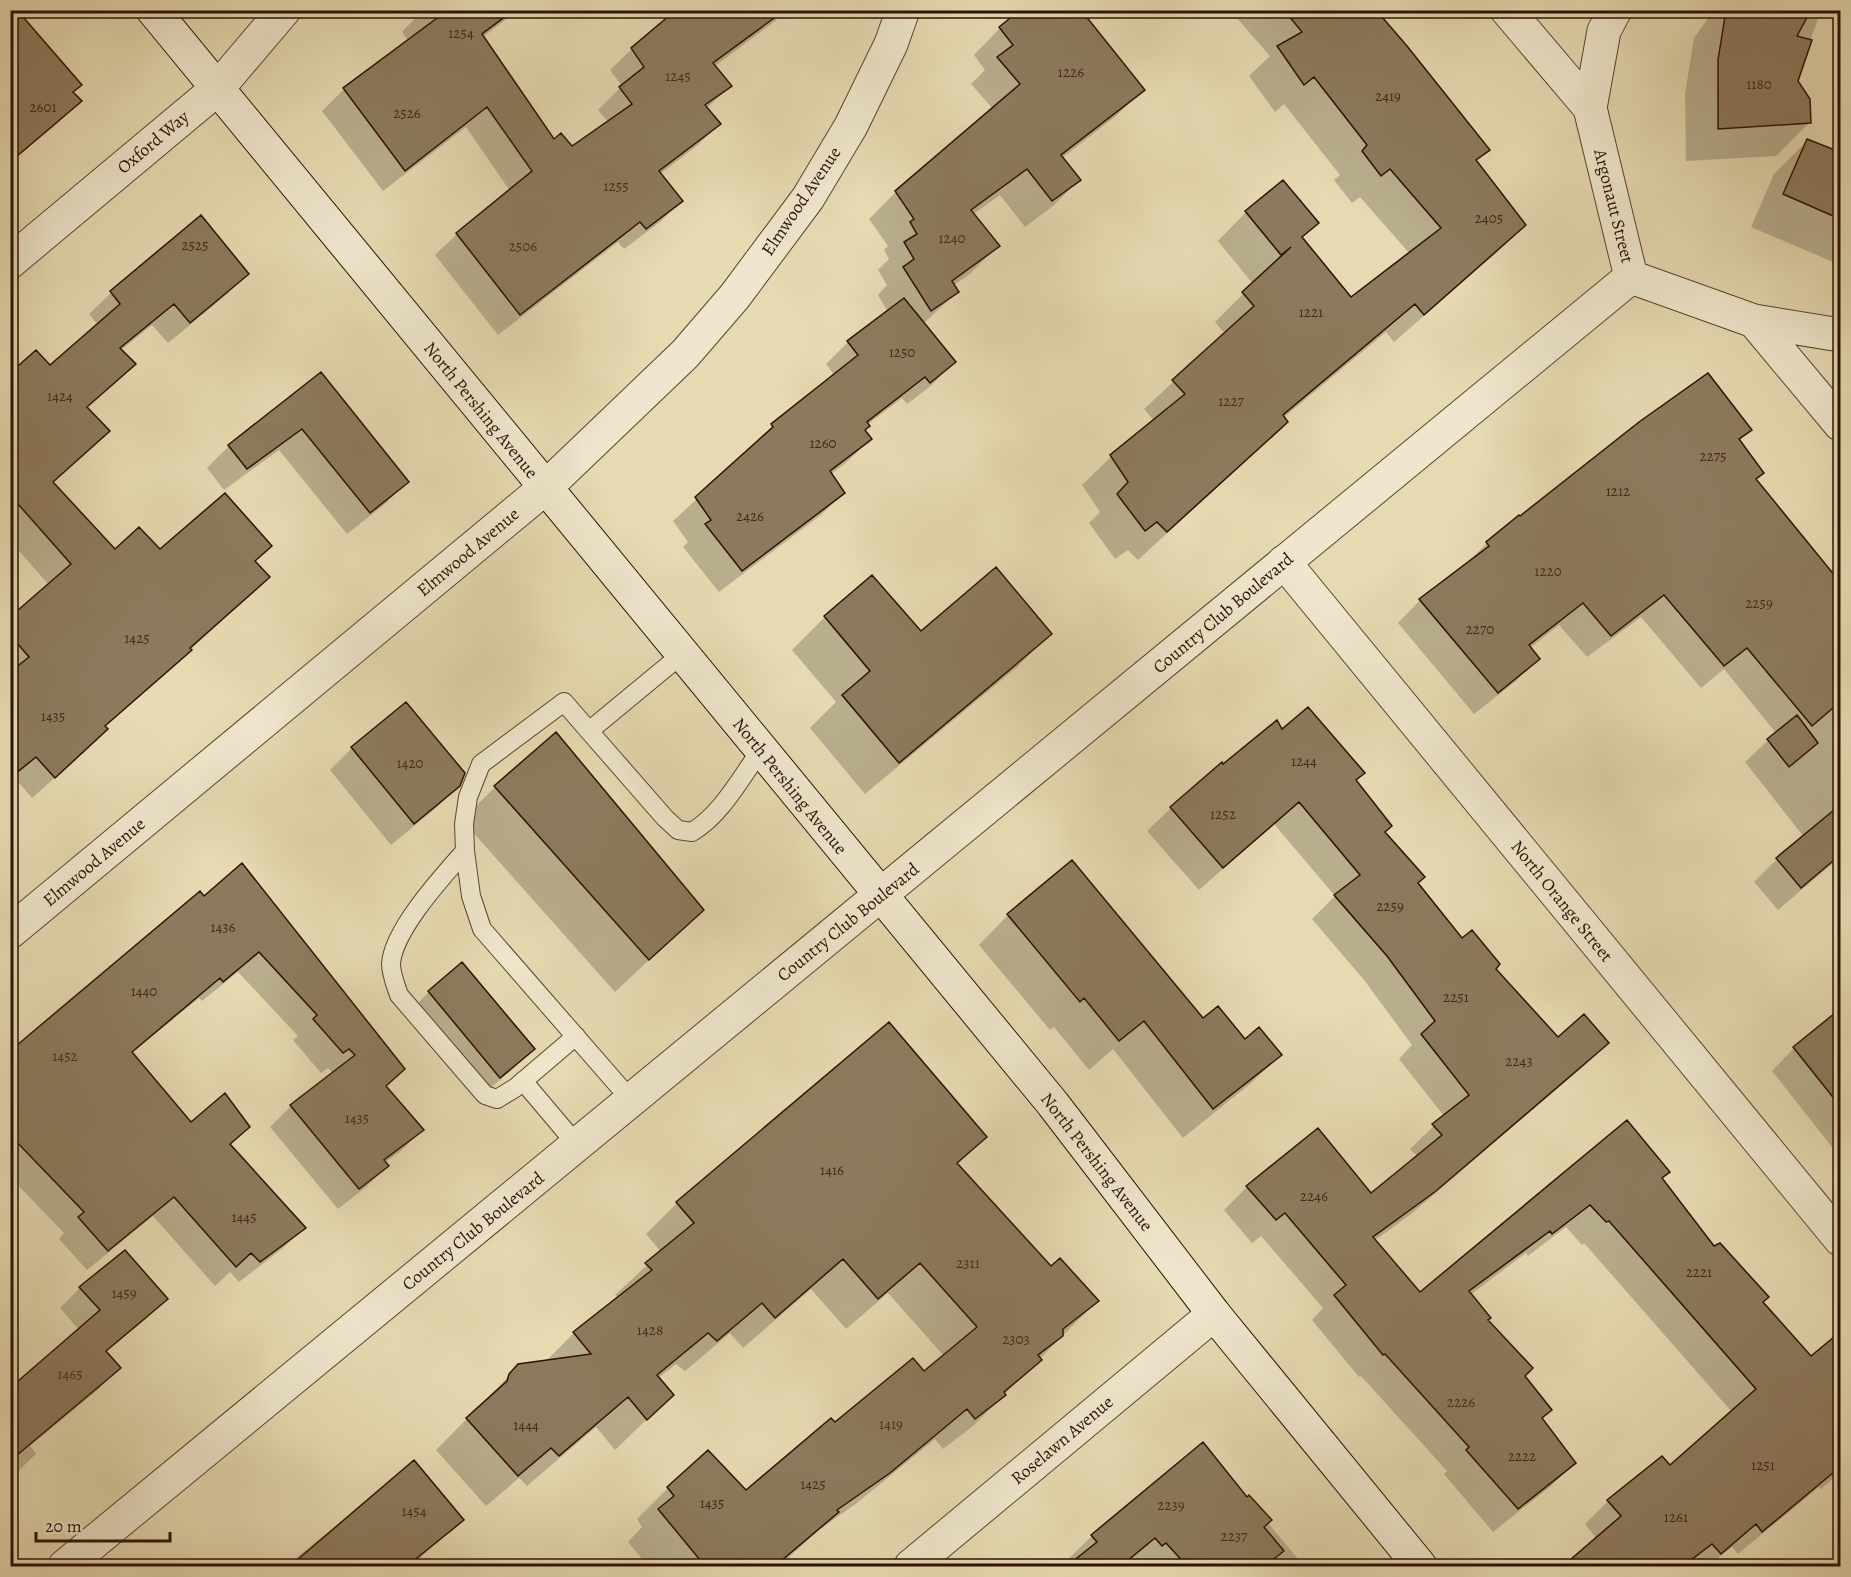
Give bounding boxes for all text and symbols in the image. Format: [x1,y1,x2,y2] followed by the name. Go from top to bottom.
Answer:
[448,23,474,43] house number: 1254
[1058,62,1084,82] house number: 1226
[665,66,691,86] house number: 1245
[1746,74,1772,94] house number: 1180
[1375,86,1401,106] house number: 2419
[29,97,57,117] house number: 2601
[393,103,421,123] house number: 2526
[112,104,195,179] street label: Oxford Way
[756,142,846,260] street label: Elmwood Avenue
[1588,145,1640,266] street label: Argonaut Street
[603,176,629,196] house number: 1255
[1475,208,1503,228] house number: 2405
[938,228,966,248] house number: 1240
[181,235,209,255] house number: 2525
[509,236,537,256] house number: 2506
[1299,302,1323,322] house number: 1221
[418,337,544,483] street label: North Pershing Avenue
[889,342,915,362] house number: 1250
[47,386,73,406] house number: 1424
[1218,391,1245,411] house number: 1227
[809,433,837,453] house number: 1260
[1699,446,1727,466] house number: 2275
[1606,481,1630,501] house number: 1212
[412,502,524,602] street label: Elmwood Avenue
[736,506,764,526] house number: 2426
[1148,547,1299,679] street label: Country Club Boulevard
[1534,561,1562,581] house number: 1220
[1745,593,1773,613] house number: 2259
[1466,619,1494,639] house number: 2270
[124,628,150,648] house number: 1425
[41,706,65,726] house number: 1435
[727,713,853,859] street label: North Pershing Avenue
[1291,751,1317,771] house number: 1244
[396,753,424,773] house number: 1420
[1210,804,1236,824] house number: 1252
[38,812,150,912] street label: Elmwood Avenue
[1506,835,1619,967] street label: North Orange Street
[772,857,924,987] street label: Country Club Boulevard
[1376,896,1404,916] house number: 2259
[210,917,236,937] house number: 1436
[131,981,157,1001] house number: 1440
[1443,987,1469,1007] house number: 2251
[52,1046,78,1066] house number: 1452
[1505,1051,1533,1071] house number: 2243
[1035,1088,1159,1236] street label: North Pershing Avenue
[345,1108,369,1128] house number: 1435
[820,1160,844,1180] house number: 1416
[397,1166,549,1296] street label: Country Club Boulevard
[1300,1186,1328,1206] house number: 2246
[231,1207,257,1227] house number: 1445
[956,1253,980,1273] house number: 2311
[1686,1262,1712,1282] house number: 2221
[111,1283,137,1303] house number: 1459
[637,1320,663,1340] house number: 1428
[1002,1329,1030,1349] house number: 2303
[57,1364,83,1384] house number: 1465
[1006,1390,1118,1490] street label: Roselawn Avenue
[1447,1392,1475,1412] house number: 2226
[879,1414,903,1434] house number: 1419
[513,1415,539,1435] house number: 1444
[1508,1446,1536,1466] house number: 2222
[1751,1455,1775,1475] house number: 1251
[800,1474,826,1494] house number: 1425
[700,1493,724,1513] house number: 1435
[1157,1495,1185,1515] house number: 2239
[401,1501,427,1521] house number: 1454
[36,1505,170,1543] scale bar
[1664,1507,1688,1527] house number: 1261
[45,1514,82,1538] text: 20 m
[1221,1526,1248,1546] house number: 2237

